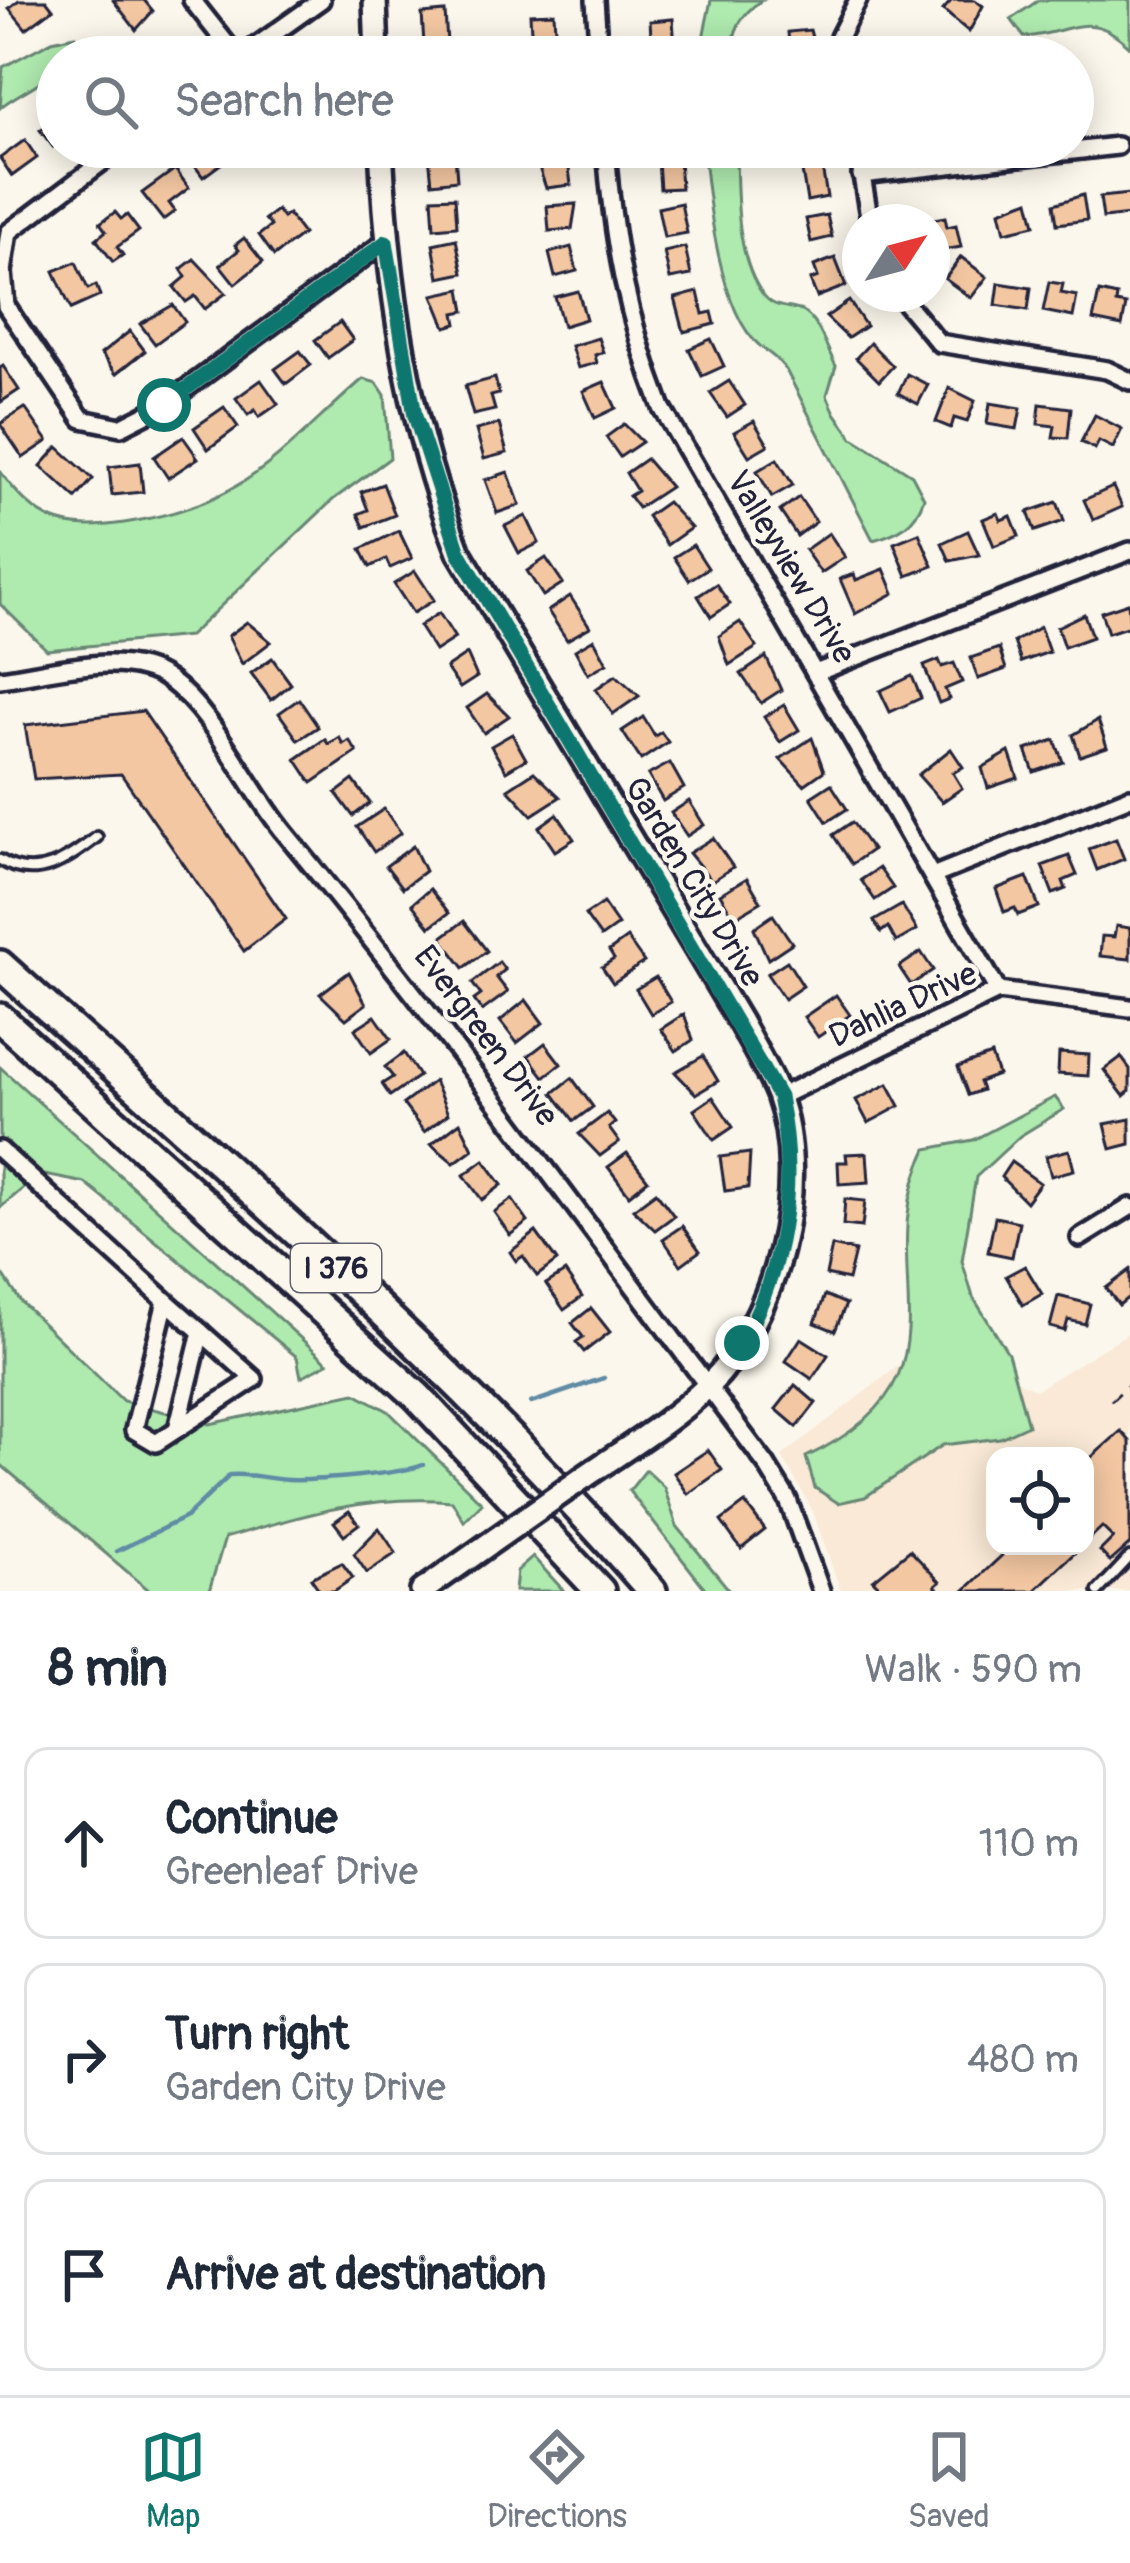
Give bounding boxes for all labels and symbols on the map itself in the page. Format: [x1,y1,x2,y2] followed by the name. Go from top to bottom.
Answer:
[842,204,950,312] north arrow
[137,378,191,432] route start
[717,463,865,671] street label: Valleyview Drive
[615,770,773,994] street label: Garden City Drive
[405,937,567,1135] street label: Evergreen Drive
[823,953,983,1057] street label: Dahlia Drive
[291,1244,381,1292] road number: I 376
[715,1316,769,1370] route end

